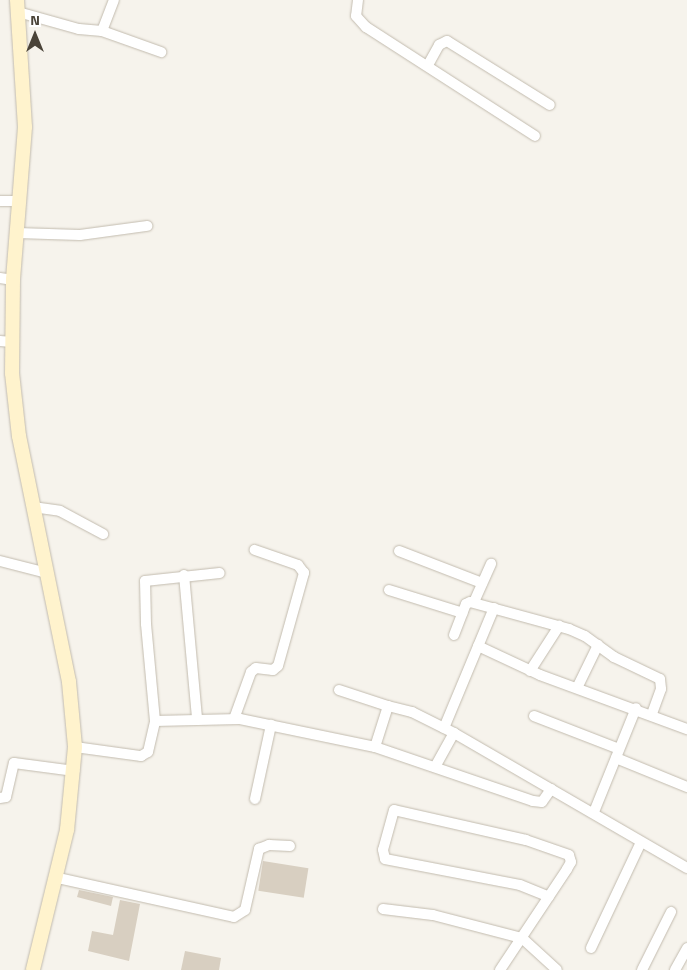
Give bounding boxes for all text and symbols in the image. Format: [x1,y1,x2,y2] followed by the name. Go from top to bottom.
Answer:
[30,9,40,30] text: N
[10,10,60,60] north arrow

